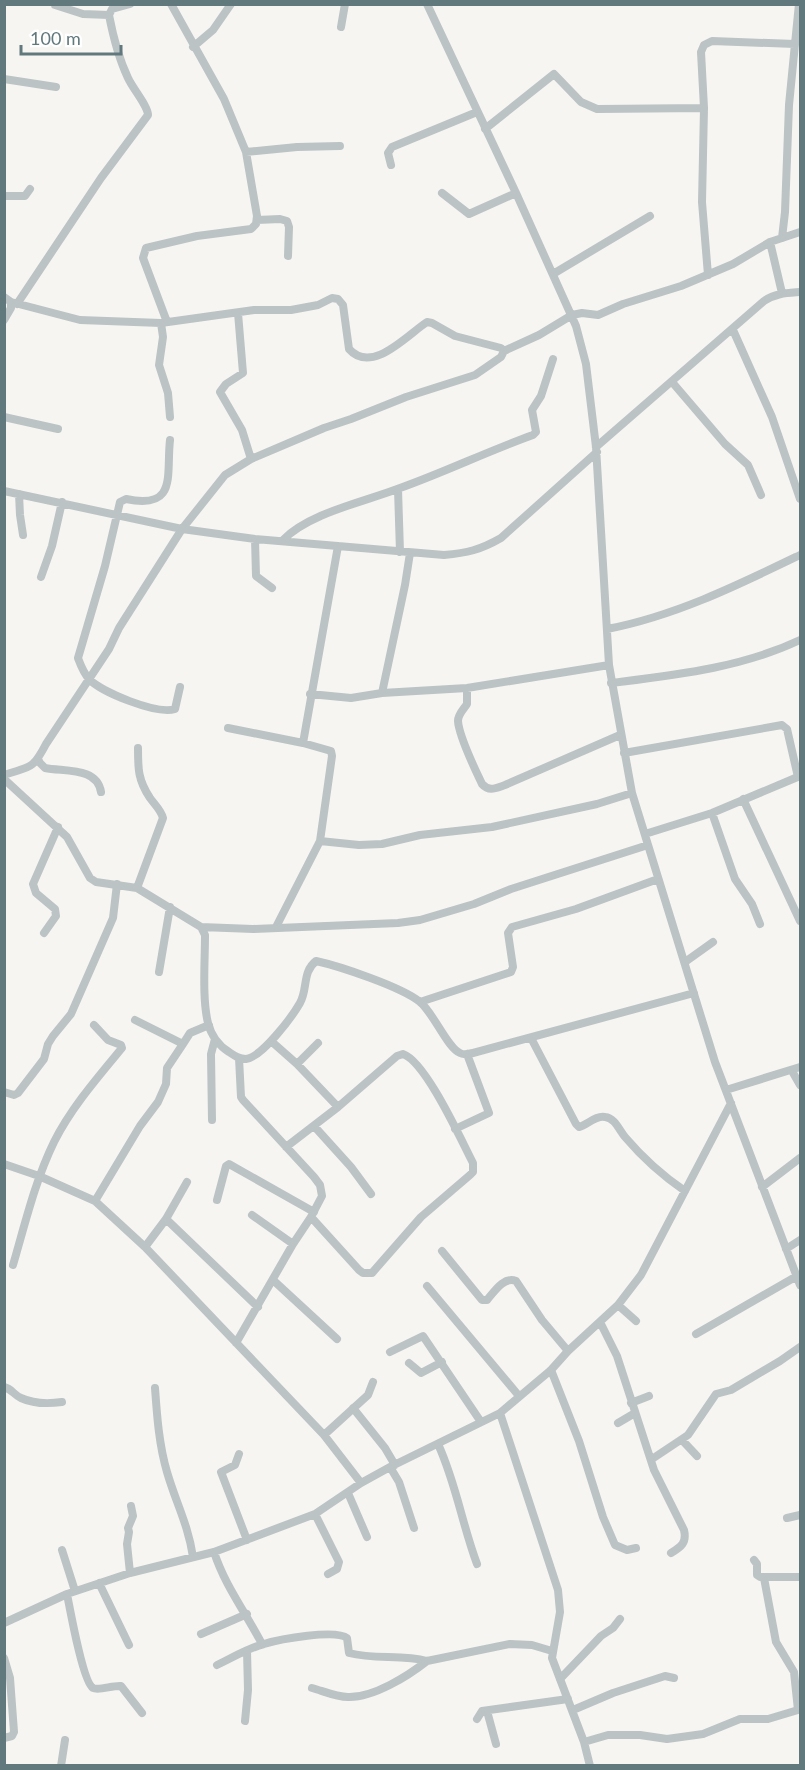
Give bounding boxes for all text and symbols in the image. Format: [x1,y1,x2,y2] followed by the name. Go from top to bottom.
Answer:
[21,18,122,56] scale bar
[30,27,81,49] text: 100 m

